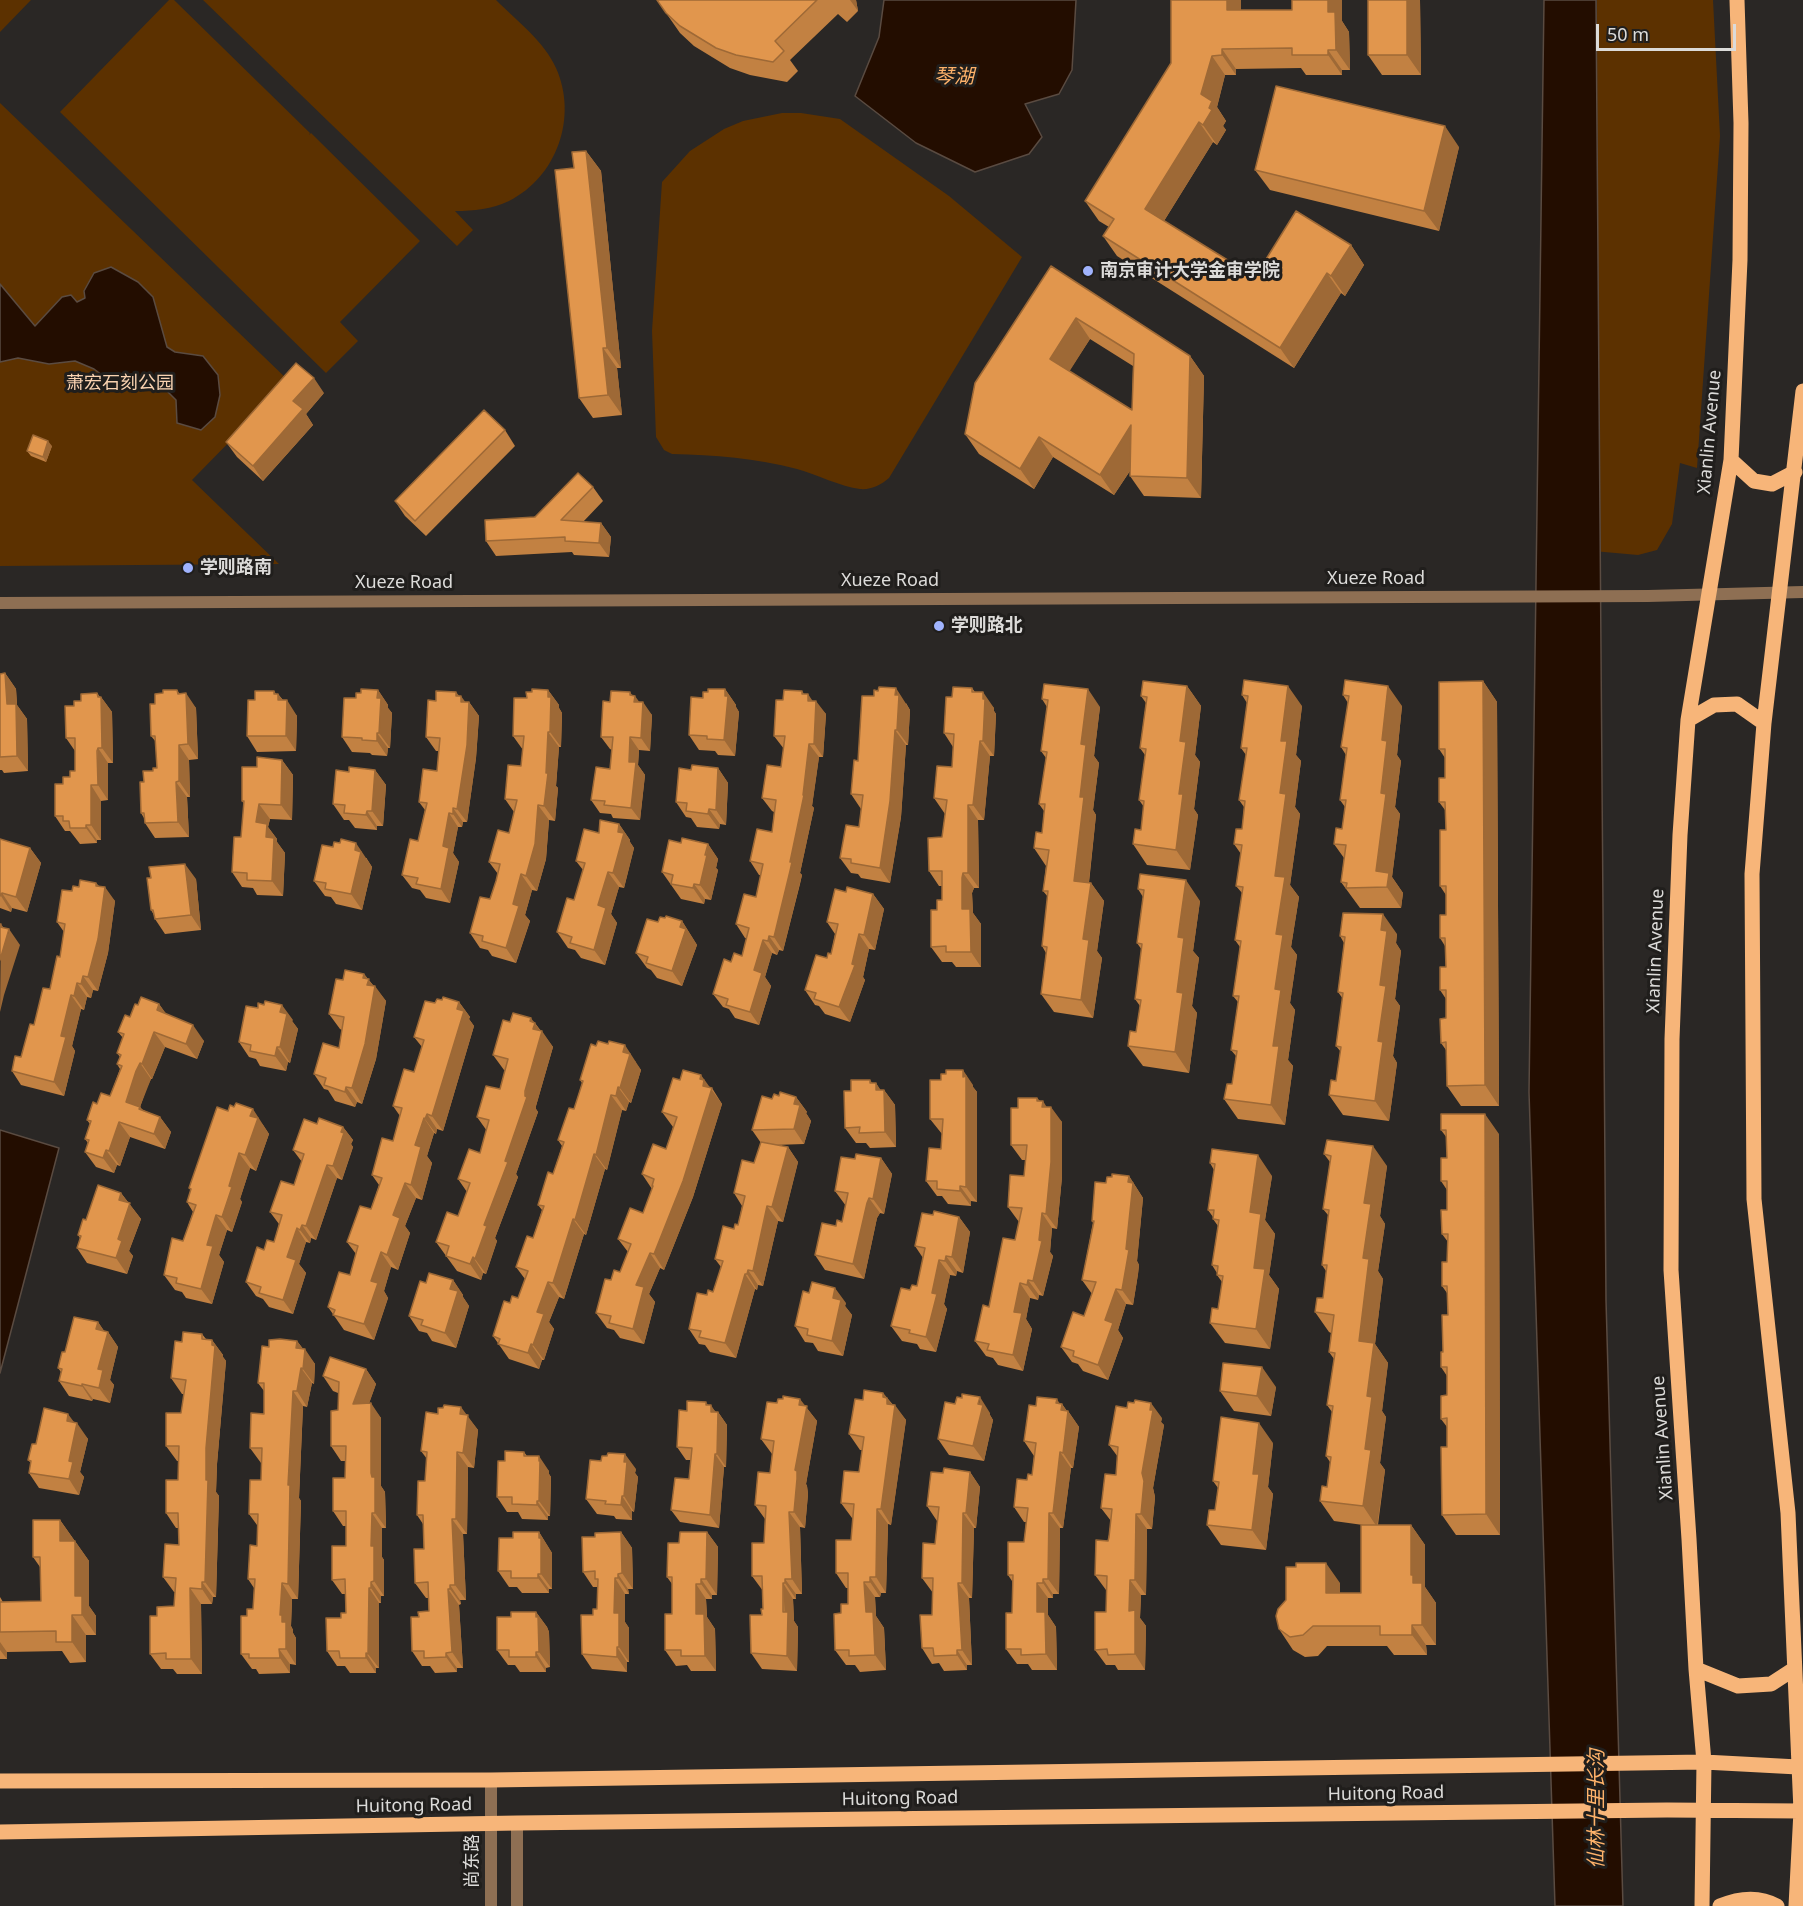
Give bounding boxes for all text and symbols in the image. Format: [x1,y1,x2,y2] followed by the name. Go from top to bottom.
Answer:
[1599,12,1738,50] scale bar
[1607,22,1649,46] text: 50 m
[934,65,974,89] water label: 琴湖
[1100,260,1280,282] place label: 南京审计大学金审学院
[1081,264,1095,278] marker: 南京审计大学金审学院
[1694,369,1726,495] street label: Xianlin Avenue
[66,373,174,395] park label: 萧宏石刻公园
[200,557,272,579] place label: 学则路南
[181,561,195,575] marker: 学则路南
[1327,568,1425,590] street label: Xueze Road
[841,570,939,592] street label: Xueze Road
[355,572,453,594] street label: Xueze Road
[951,615,1023,637] place label: 学则路北
[932,619,946,633] marker: 学则路北
[1643,888,1669,1014] street label: Xianlin Avenue
[1648,1375,1678,1501] street label: Xianlin Avenue
[1585,1749,1609,1869] water label: 仙林十里长沟
[1328,1782,1444,1806] street label: Huitong Road
[842,1787,958,1811] street label: Huitong Road
[356,1794,472,1818] street label: Huitong Road
[462,1834,484,1888] street label: 尚东路

